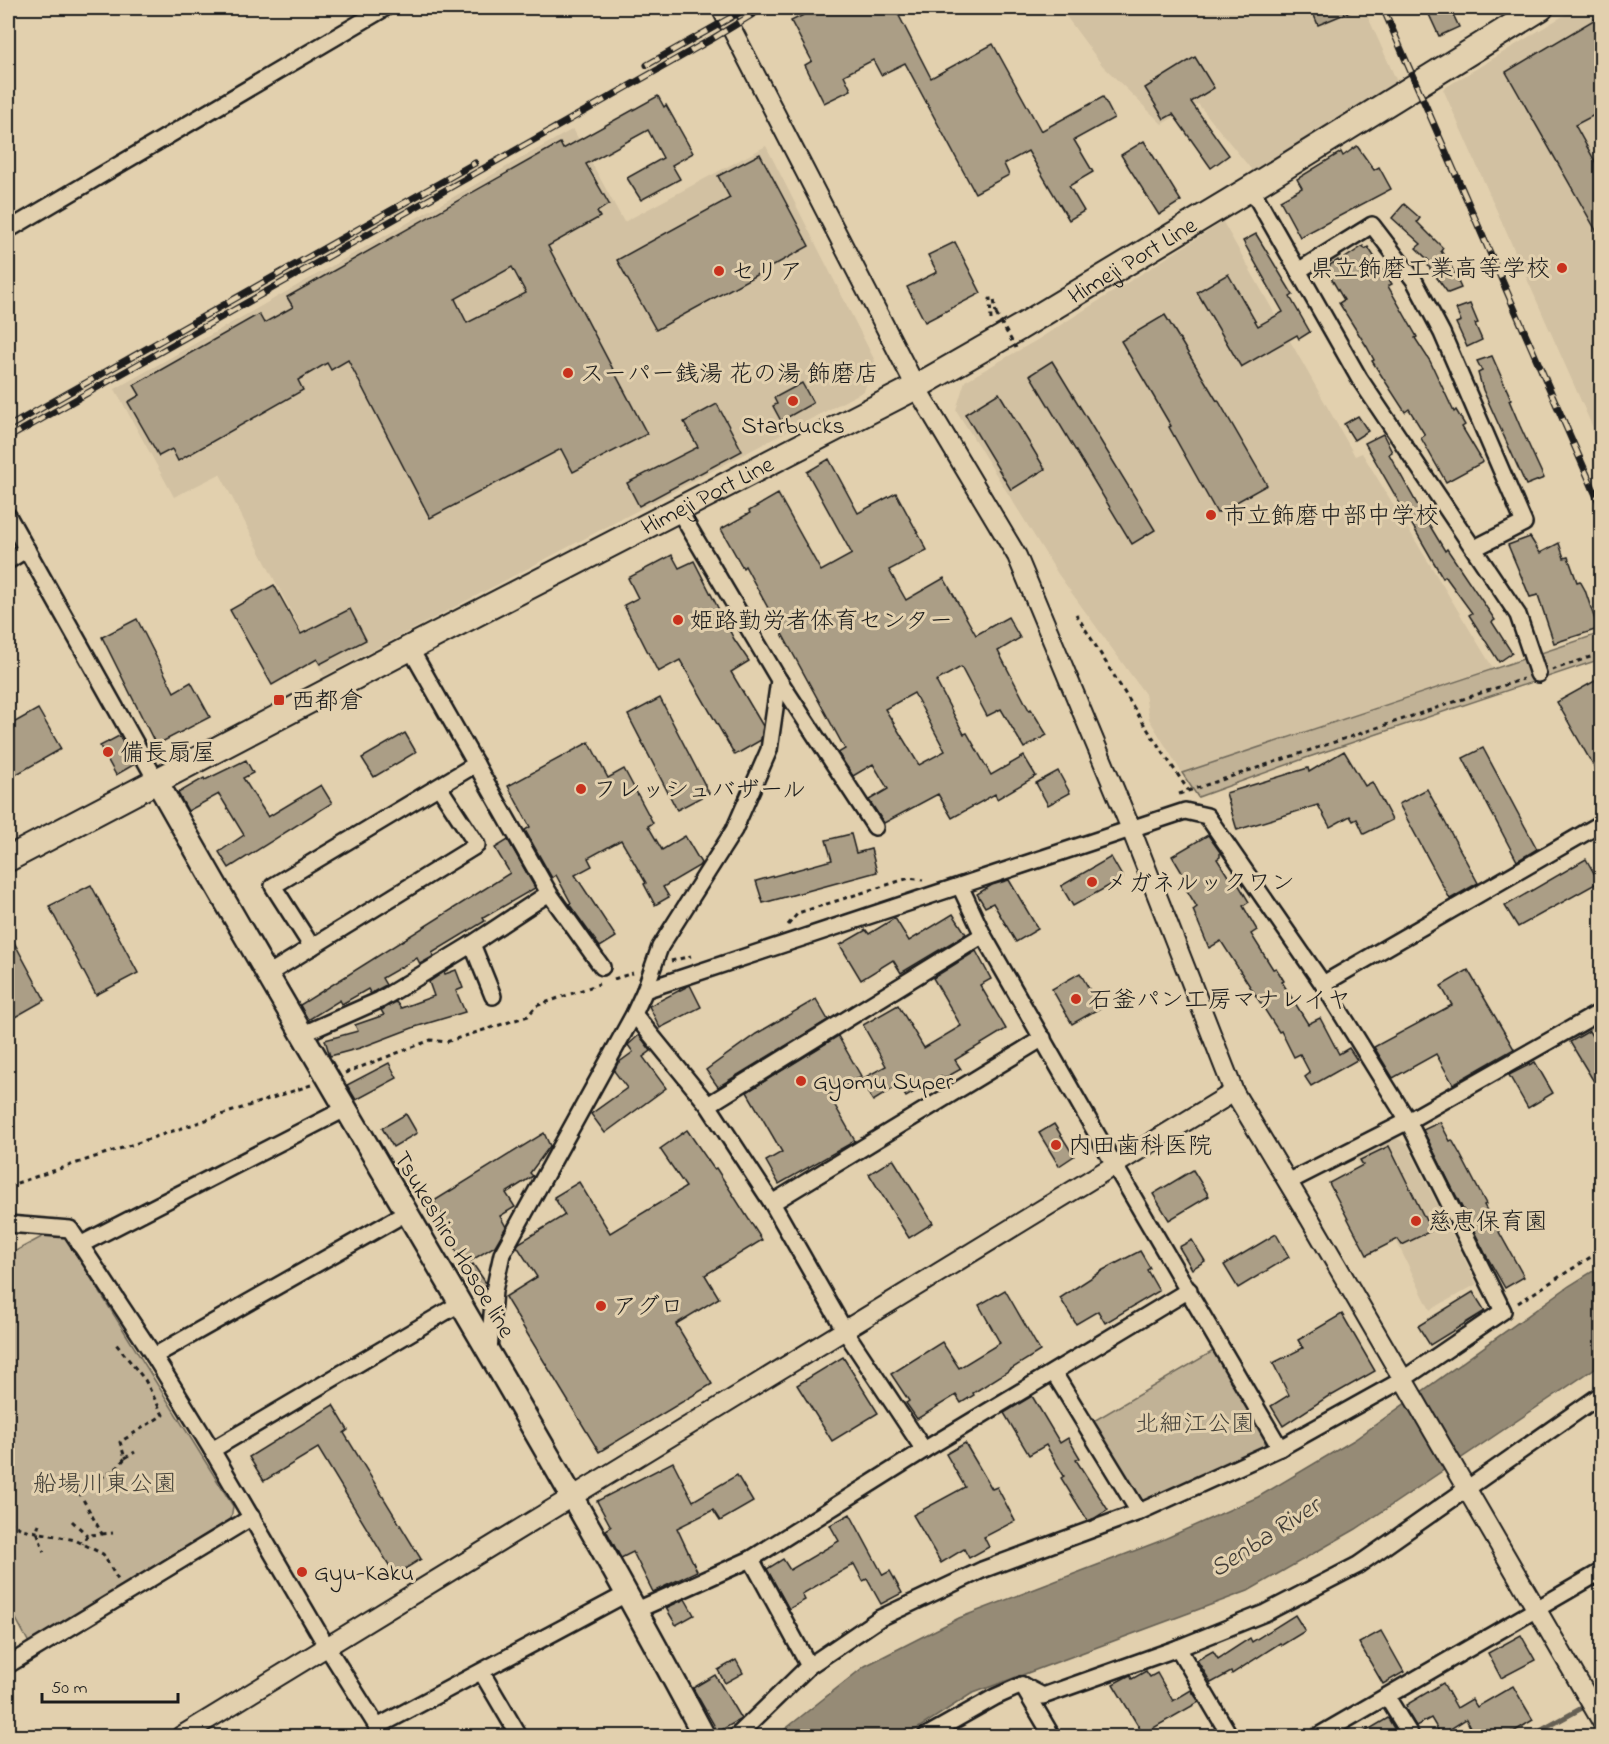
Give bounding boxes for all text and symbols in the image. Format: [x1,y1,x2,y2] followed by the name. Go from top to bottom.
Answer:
[1062,209,1205,314] street label: Himeji Port Line
[1310,253,1550,288] place label: 県立飾磨工業高等学校
[731,256,803,291] place label: セリア
[1555,261,1569,275] marker: 県立飾磨工業高等学校
[712,264,726,278] marker: セリア
[580,358,879,393] place label: スーパー銭湯 花の湯 飾磨店
[561,366,575,380] marker: スーパー銭湯 花の湯 飾磨店
[786,394,800,408] marker: Starbucks
[741,410,845,445] place label: Starbucks
[635,448,781,546] street label: Himeji Port Line
[1223,500,1439,535] place label: 市立飾磨中部中学校
[1204,508,1218,522] marker: 市立飾磨中部中学校
[690,605,953,640] place label: 姫路勤労者体育センター
[671,613,685,627] marker: 姫路勤労者体育センター
[291,685,363,720] place label: 西都倉
[272,693,286,707] marker: 西都倉
[120,737,216,772] place label: 備長扇屋
[101,745,115,759] marker: 備長扇屋
[593,774,806,809] place label: フレッシュバザール
[574,782,588,796] marker: フレッシュバザール
[1104,867,1295,902] place label: メガネルックワン
[1085,875,1099,889] marker: メガネルックワン
[1088,984,1351,1019] place label: 石釜パン工房マナレイヤ
[1069,992,1083,1006] marker: 石釜パン工房マナレイヤ
[813,1066,954,1102] place label: Gyomu Super
[794,1074,808,1088] marker: Gyomu Super
[1068,1130,1212,1165] place label: 内田歯科医院
[1049,1138,1063,1152] marker: 内田歯科医院
[383,1145,523,1346] street label: Tsukeshiro Hosoe line
[1428,1206,1548,1241] place label: 慈恵保育園
[1409,1214,1423,1228] marker: 慈恵保育園
[613,1291,684,1326] place label: アグロ
[594,1299,608,1313] marker: アグロ
[1135,1408,1255,1443] park label: 北細江公園
[33,1468,177,1503] park label: 船場川東公園
[1203,1487,1331,1588] water label: Senba River
[314,1557,414,1593] place label: Gyu-Kaku
[295,1565,309,1579] marker: Gyu-Kaku
[42,1666,178,1704] scale bar
[51,1676,88,1702] text: 50 m

